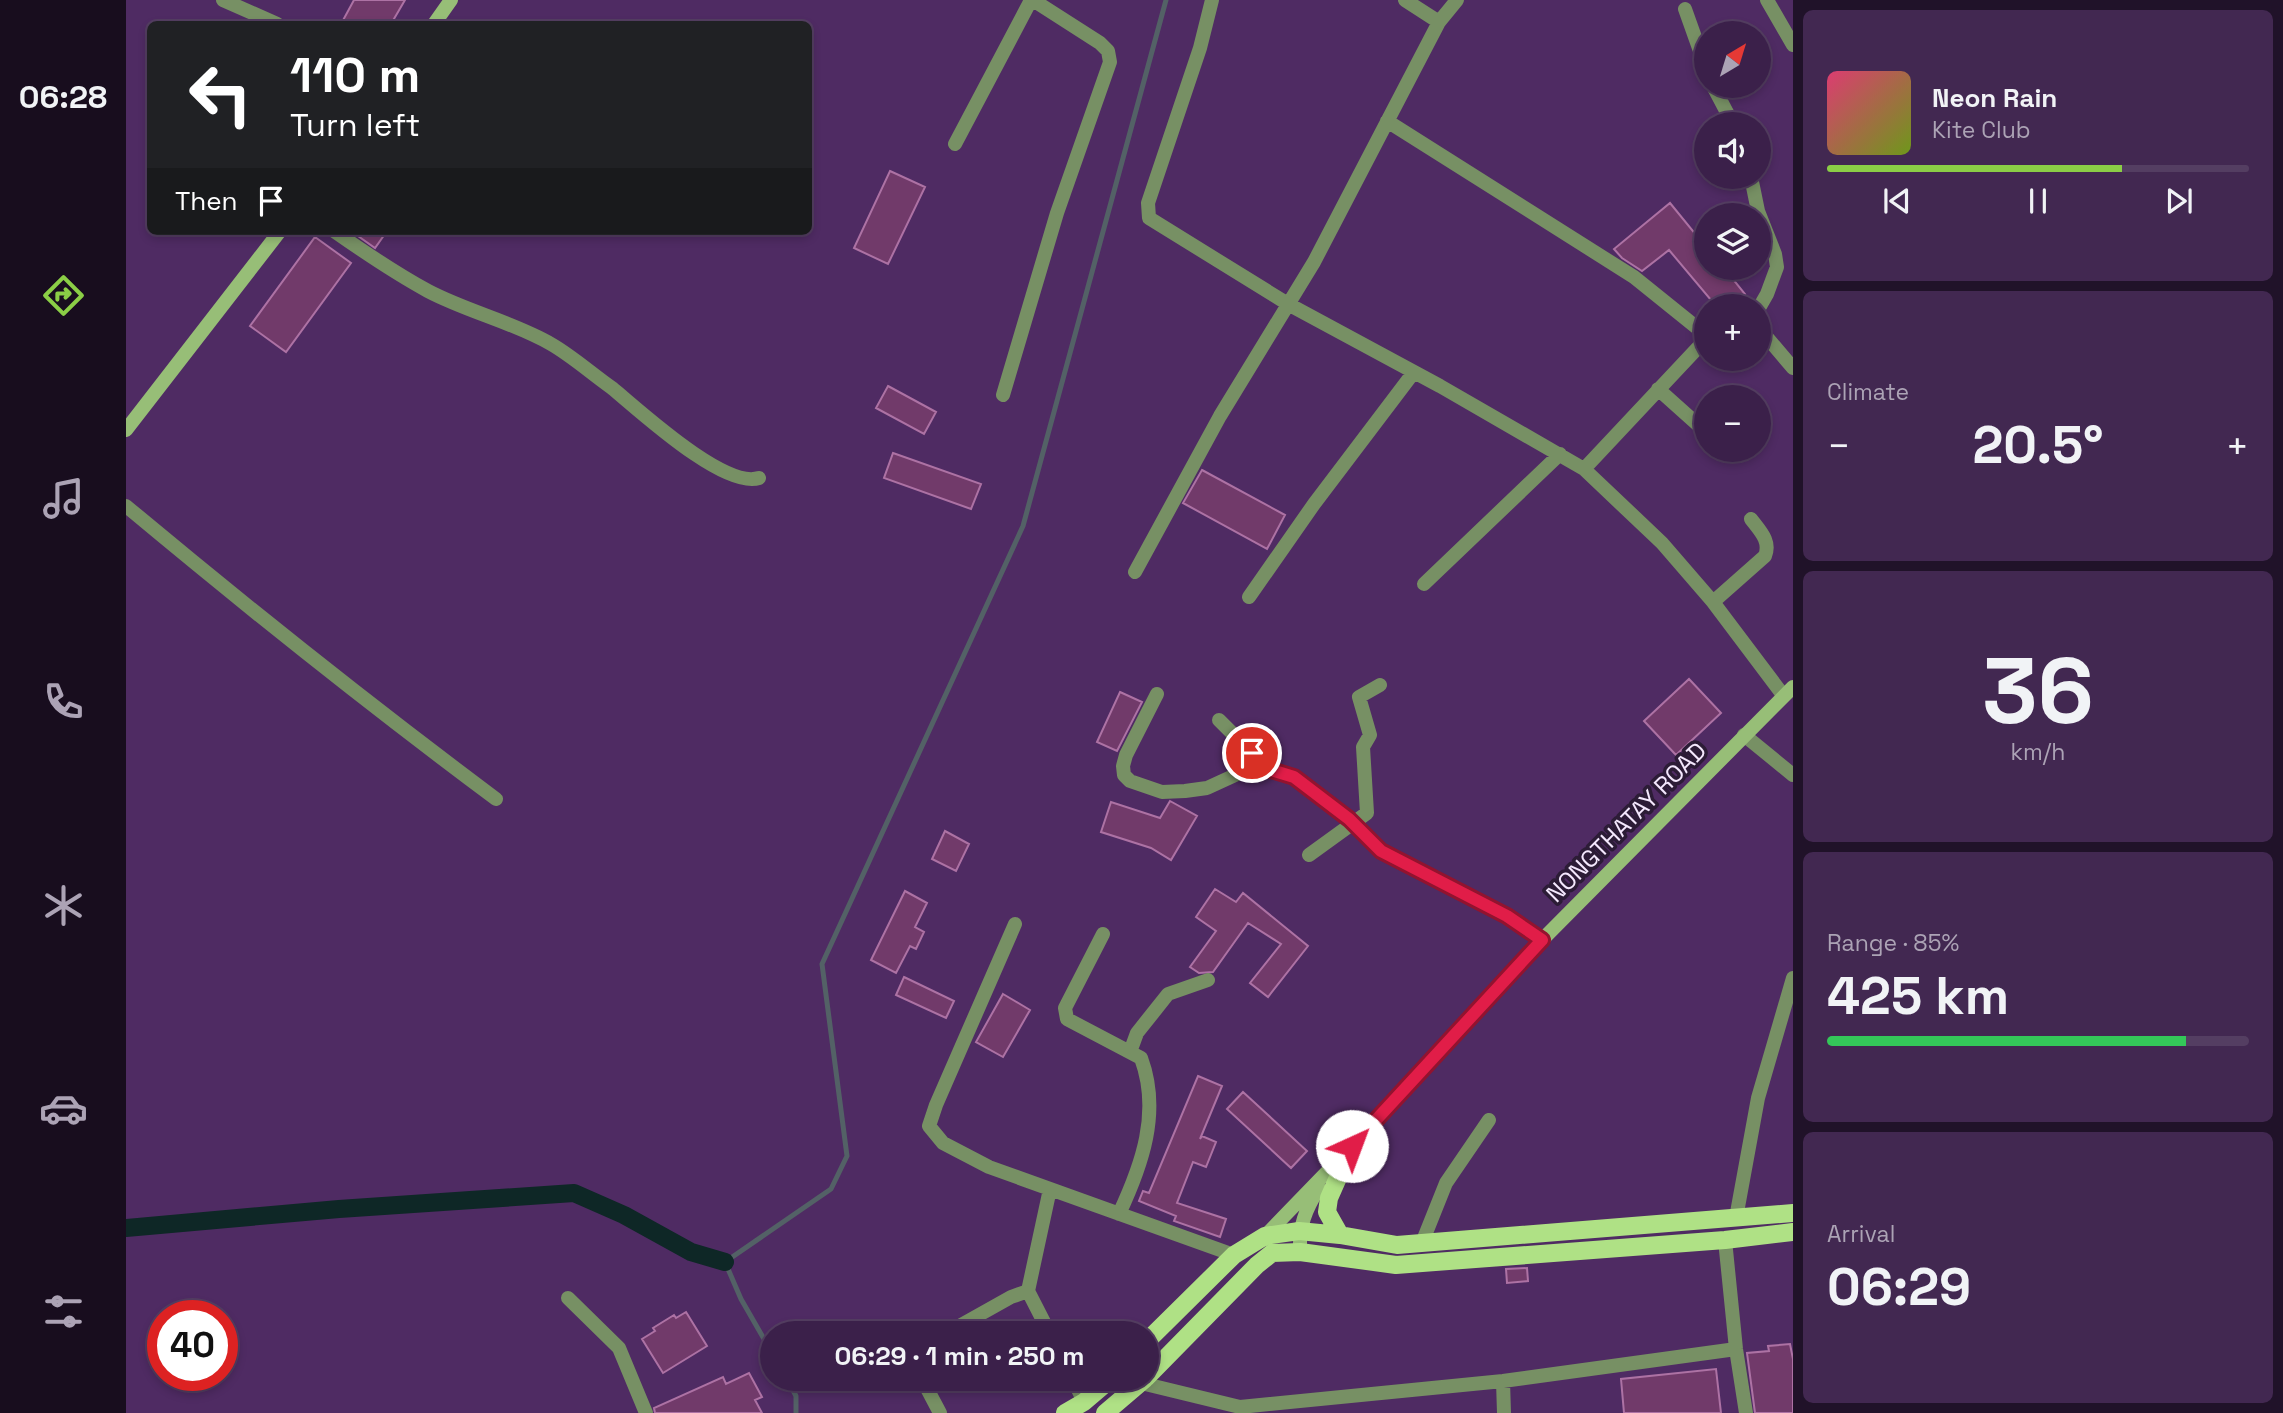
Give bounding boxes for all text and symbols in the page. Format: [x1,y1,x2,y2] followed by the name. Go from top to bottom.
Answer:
[1694,21,1771,98] north arrow
[1694,21,1771,462] map controls
[290,44,420,106] text: 110 m
[175,49,266,140] icon: left
[19,77,107,117] text: 06:28
[1932,81,2057,115] text: Neon Rain
[290,105,420,145] text: Turn left
[1694,112,1771,189] button: sound
[1932,115,2031,145] text: Kite Club
[252,182,290,220] icon: arrive
[1878,182,1916,220] icon: previous
[2019,182,2057,220] icon: pause
[2160,182,2198,220] icon: next
[175,184,238,218] text: Then
[1694,203,1771,280] button: layers
[39,271,88,320] icon: directions
[1694,294,1771,371] button: +
[1827,377,1909,407] text: Climate
[1694,385,1771,462] button: −
[1972,412,2104,478] text: 20.5°
[1827,422,1851,470] text: −
[2225,422,2249,470] text: +
[39,474,88,523] icon: music
[1982,633,2094,750] text: 36
[39,677,88,726] icon: phone
[1222,723,1282,783] pin
[1233,734,1271,772] icon: arrive
[1539,735,1713,909] street label: NONGTHATAY ROAD
[2011,737,2065,767] text: km/h
[39,881,88,930] icon: climate
[1827,928,1959,958] text: Range · 85%
[1827,963,2009,1029] text: 425 km
[39,1084,88,1133] icon: car
[1315,1109,1389,1183] position arrow
[1827,1219,1895,1249] text: Arrival
[1827,1254,1971,1320] text: 06:29
[39,1287,88,1336] icon: filters
[147,1300,238,1391] speed limit sign: 40
[834,1339,1085,1373] text: 06:29 · 1 min · 250 m

